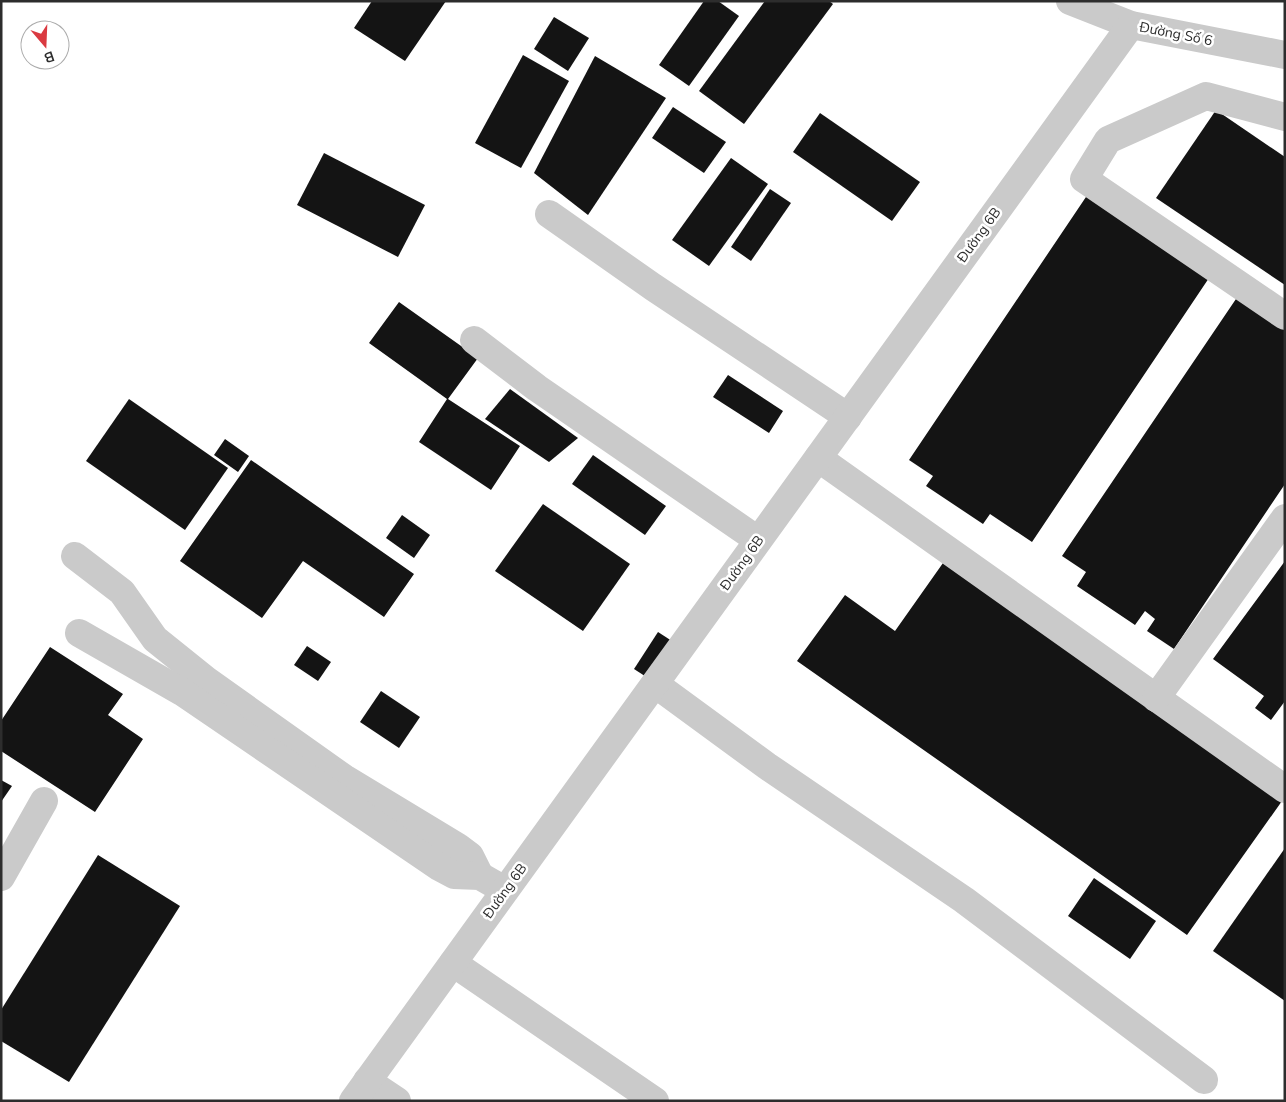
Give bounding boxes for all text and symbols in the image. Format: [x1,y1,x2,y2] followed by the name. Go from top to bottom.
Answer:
[1137,17,1214,50] street label: Đường Số 6
[20,20,70,70] north arrow
[41,46,57,67] text: B
[952,204,1005,267] street label: Đường 6B
[715,532,768,595] street label: Đường 6B
[478,860,531,923] street label: Đường 6B

